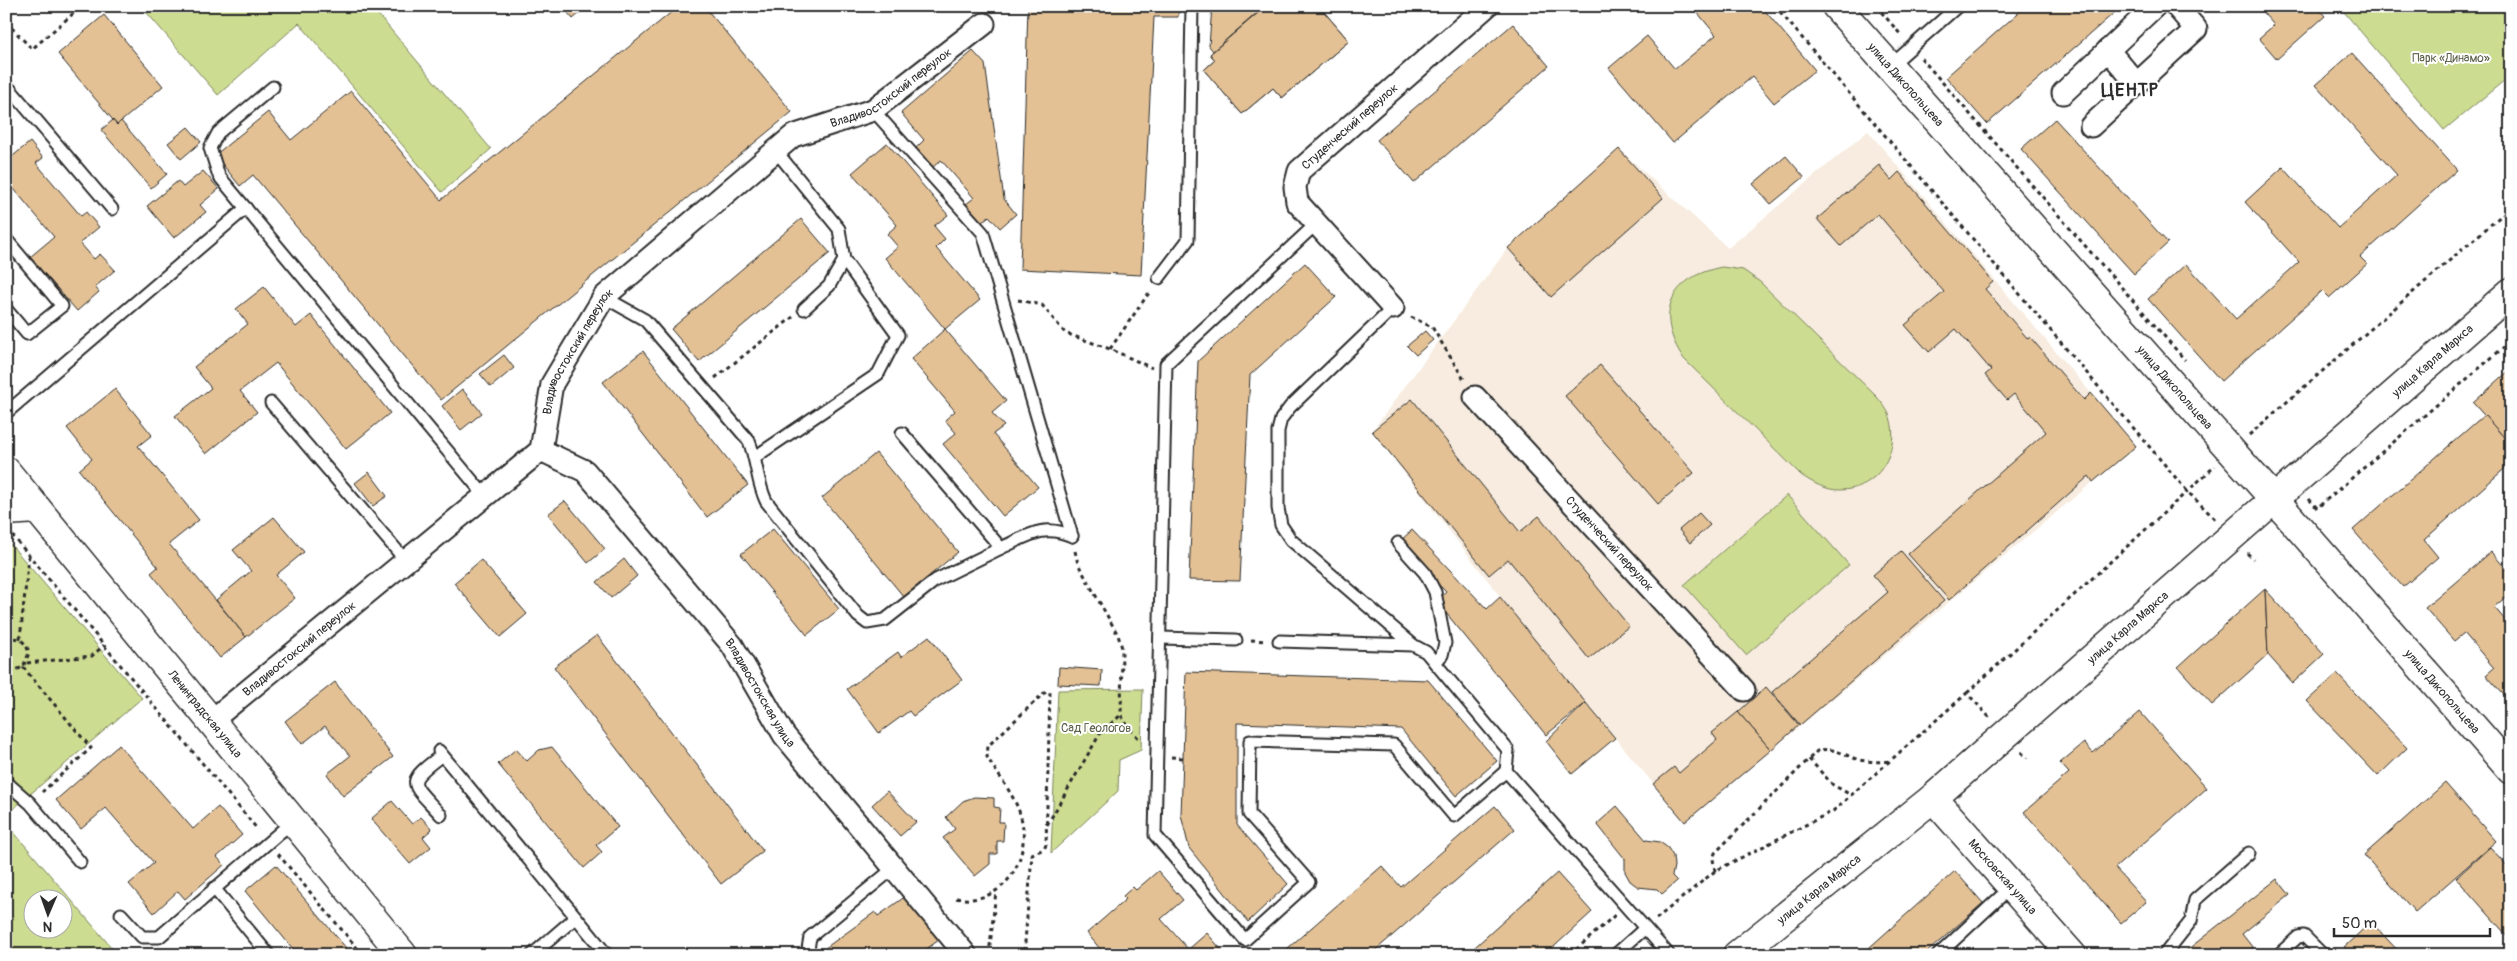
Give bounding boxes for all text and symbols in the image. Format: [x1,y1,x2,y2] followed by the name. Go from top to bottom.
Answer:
[1864,39,1947,130] street label: улица Дикопольцева
[828,44,954,131] street label: Владивостокский переулок
[2412,51,2490,66] park label: Парк «Динамо»
[2101,79,2159,102] district label: ЦЕНТР
[1298,80,1401,173] street label: Студенческий переулок
[540,285,616,416] street label: Владивостокский переулок
[2388,321,2477,401] street label: улица Карла Маркса
[2133,342,2216,433] street label: улица Дикопольцева
[1562,493,1657,594] street label: Студенческий переулок
[2083,588,2172,668] street label: улица Карла Маркса
[240,598,359,699] street label: Владивостокский переулок
[722,635,799,751] street label: Владивостокская улица
[2401,645,2483,737] street label: улица Дикопольцева
[164,666,246,761] street label: Ленинградская улица
[1061,721,1131,736] park label: Сад Геологов
[1965,836,2040,918] street label: Московская улица
[1773,851,1864,928] street label: улица Карла Маркса
[22,888,72,938] north arrow
[2334,906,2491,938] scale bar
[2342,914,2377,933] text: 50 m
[43,918,53,935] text: N

